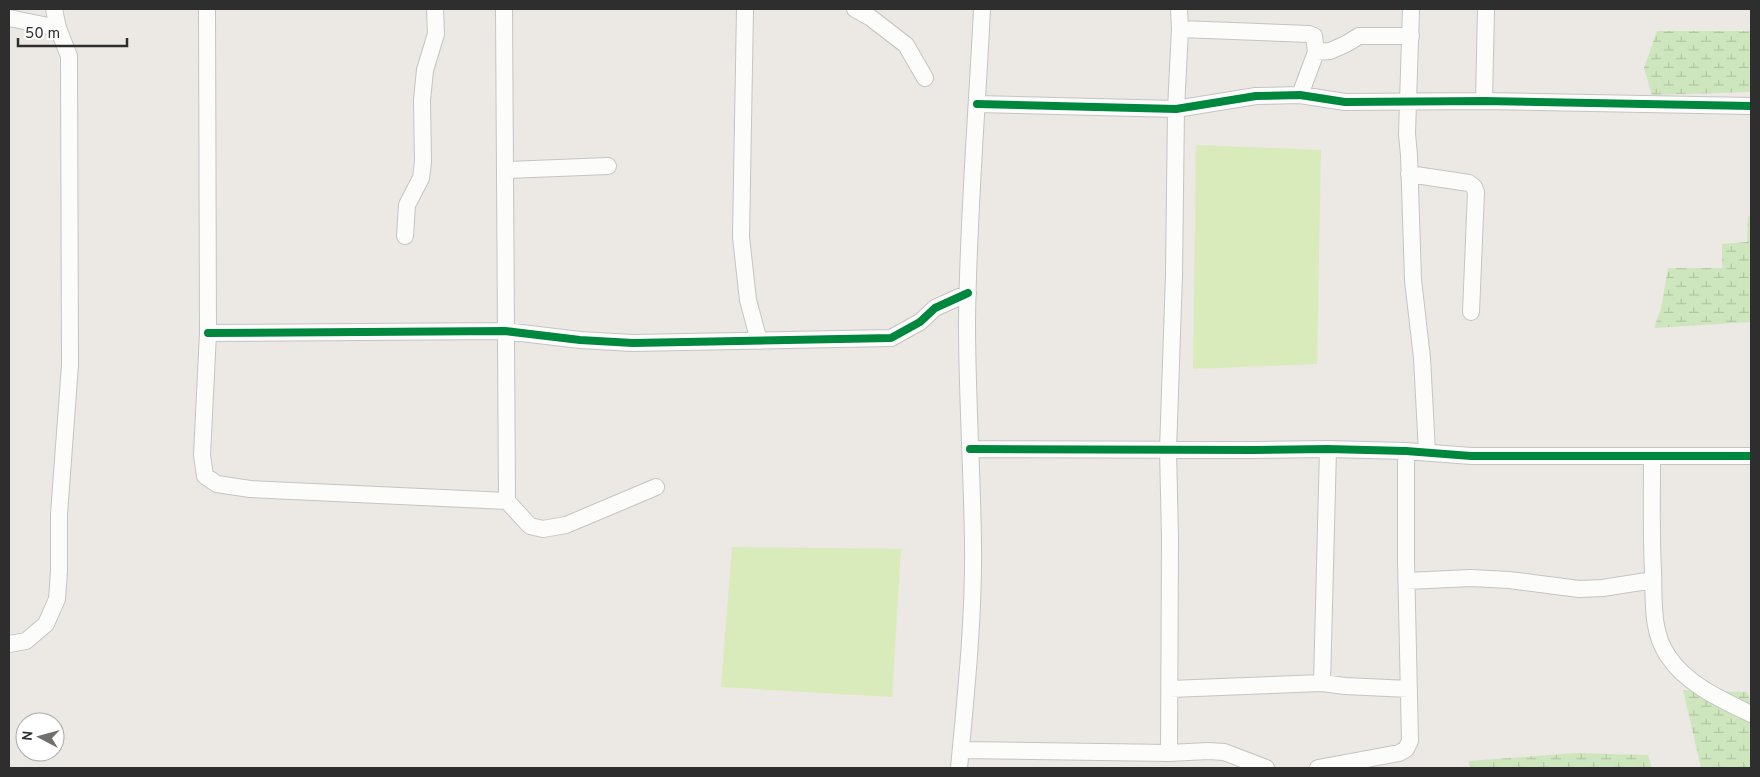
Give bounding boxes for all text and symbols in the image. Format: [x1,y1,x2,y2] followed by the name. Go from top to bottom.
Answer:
[18,15,126,47] scale bar
[25,25,60,44] text: 50 m
[15,712,65,762] north arrow
[20,730,38,742] text: N

